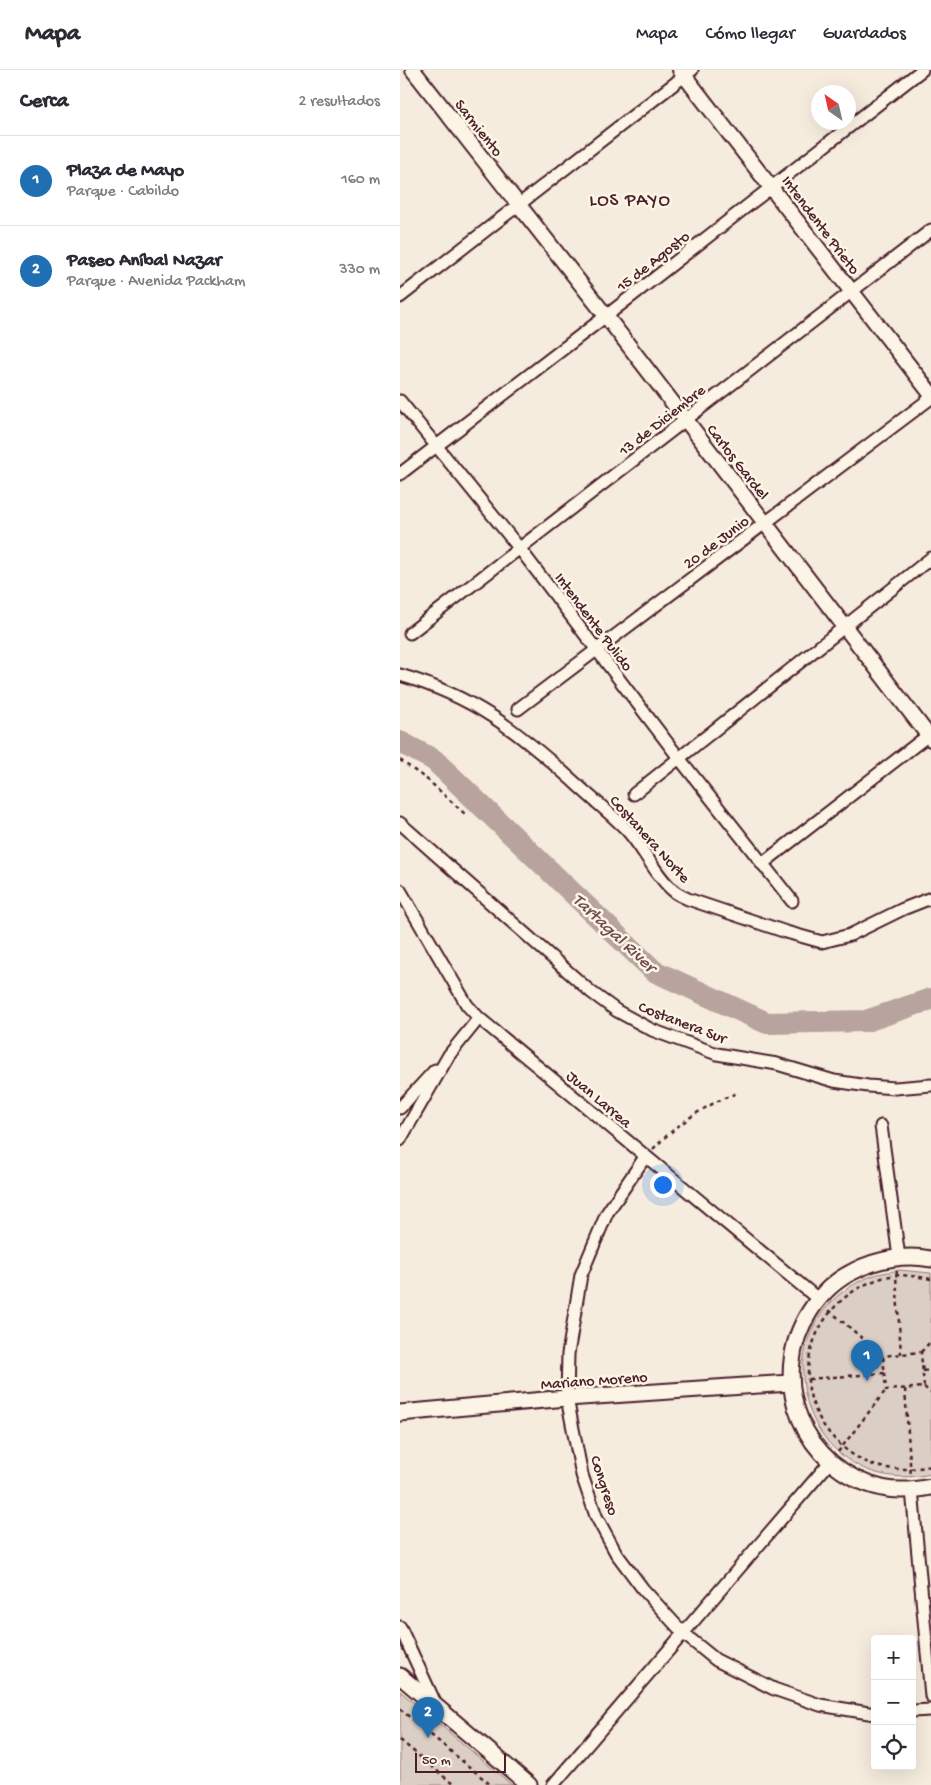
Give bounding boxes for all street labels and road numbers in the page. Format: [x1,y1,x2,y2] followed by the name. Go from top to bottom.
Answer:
[449,97,506,162] street label: Sarmiento
[776,173,863,279] street label: Intendente Prieto
[613,228,695,298] street label: 15 de Agosto
[615,382,711,462] street label: 13 de Diciembre
[701,422,772,505] street label: Carlos Gardel
[680,513,754,575] street label: 20 de Junio
[549,570,635,676] street label: Intendente Pulido
[604,792,693,889] street label: Costanera Norte
[635,999,730,1050] street label: Costanera Sur
[561,1068,635,1134] street label: Juan Larrea
[540,1369,648,1396] street label: Mariano Moreno
[584,1454,621,1518] street label: Congreso

